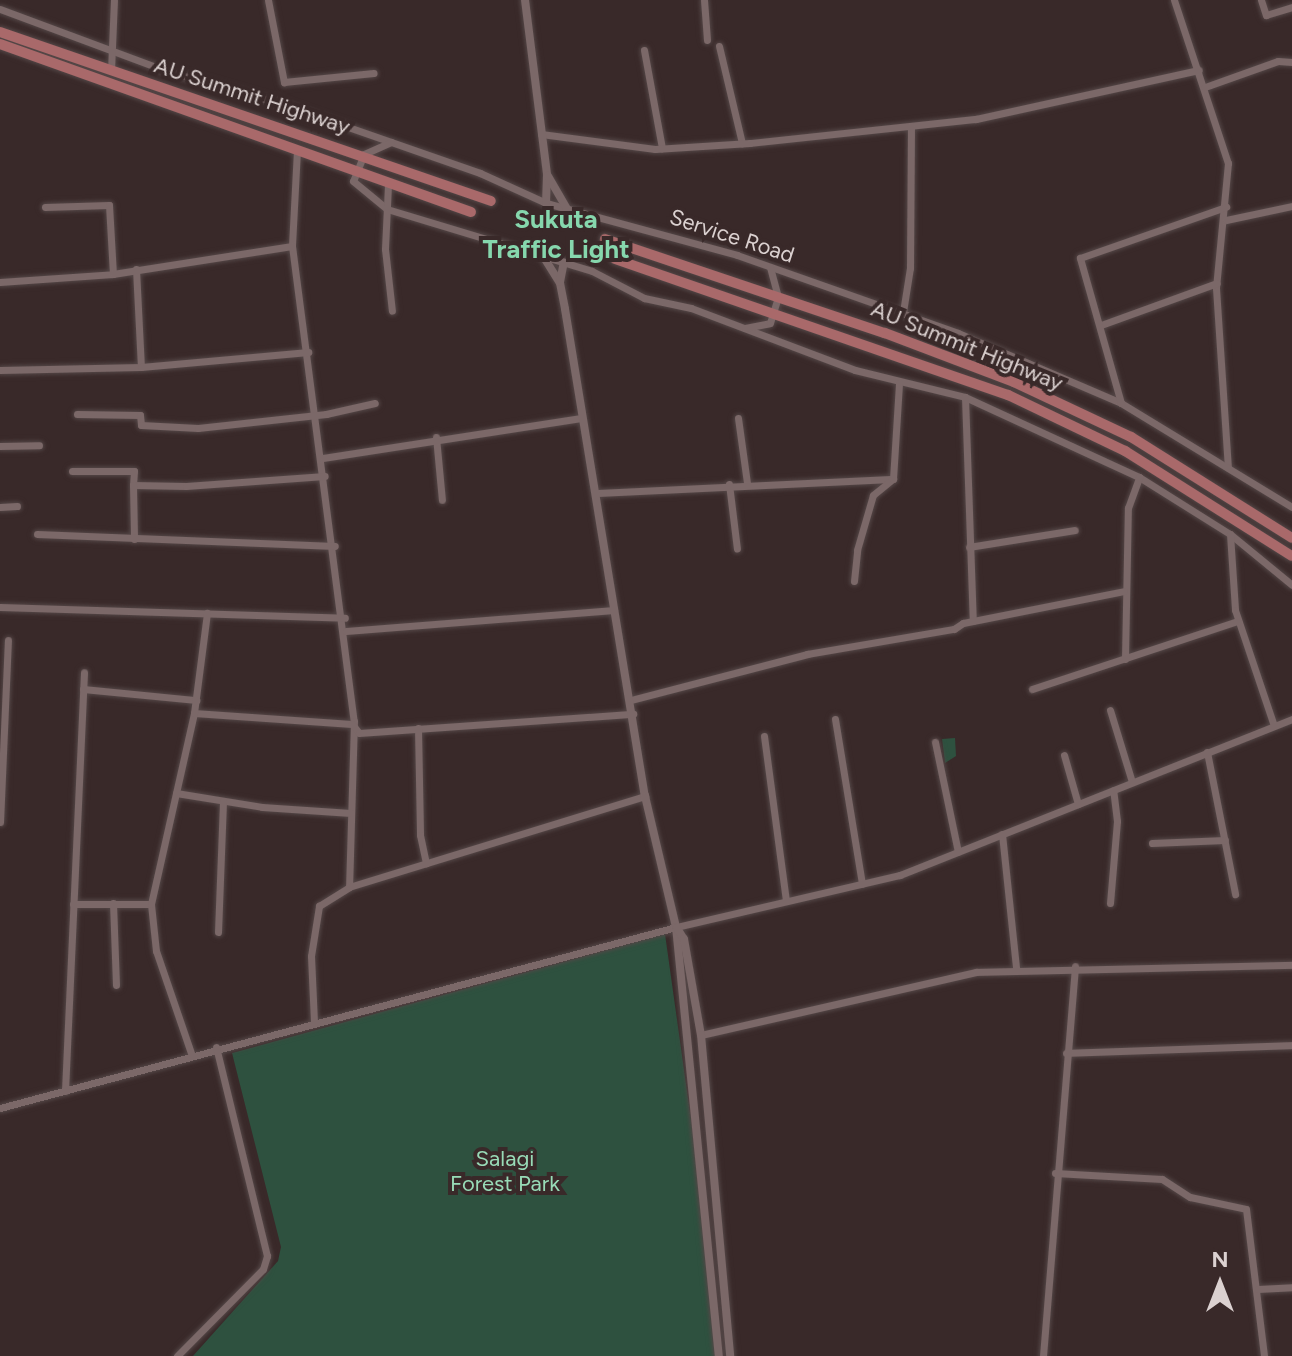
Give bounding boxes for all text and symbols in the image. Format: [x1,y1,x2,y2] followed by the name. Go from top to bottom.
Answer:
[151,52,353,140] street label: AU Summit Highway
[666,203,798,269] street label: Service Road
[482,204,630,266] district label: Sukuta Traffic Light
[867,296,1067,396] street label: AU Summit Highway
[450,1145,560,1196] park label: Salagi Forest Park
[1180,1244,1260,1324] north arrow
[1211,1246,1229,1273] text: N

